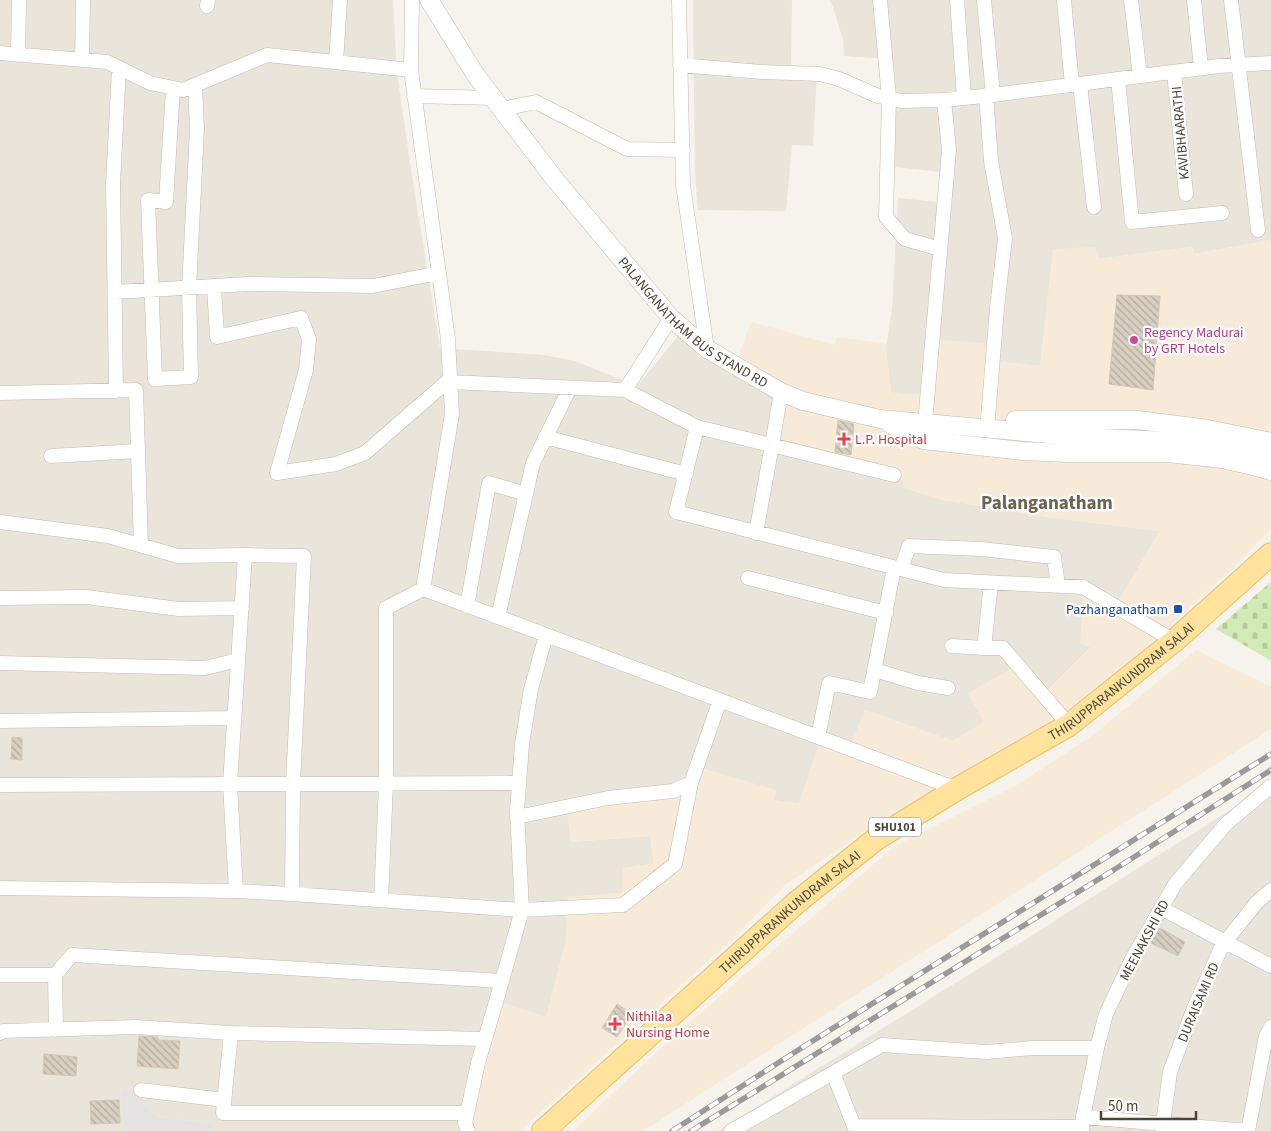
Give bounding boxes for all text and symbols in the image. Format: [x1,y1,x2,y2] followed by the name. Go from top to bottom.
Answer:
[1167,85,1195,181] street label: KAVIBHAARATHI
[613,253,771,393] street label: PALANGANATHAM BUS STAND RD
[1144,323,1244,359] place label: Regency Madurai by GRT Hotels
[1128,334,1140,346] marker: Regency Madurai by GRT Hotels
[855,430,927,450] place label: L.P. Hospital
[837,432,851,446] marker: L.P. Hospital
[981,490,1113,517] district label: Palanganatham
[1066,600,1168,620] place label: Pazhanganatham
[1172,603,1184,615] marker: Pazhanganatham
[1045,618,1199,746] street label: THIRUPPARANKUNDRAM SALAI
[869,818,921,836] road number: SHU101
[715,846,865,979] street label: THIRUPPARANKUNDRAM SALAI
[1115,896,1175,985] street label: MEENAKSHI RD
[1173,959,1225,1045] street label: DURAISAMI RD
[626,1007,710,1043] place label: Nithilaa Nursing Home
[608,1017,622,1031] marker: Nithilaa Nursing Home
[1101,1088,1196,1120] scale bar
[1108,1096,1138,1117] text: 50 m

